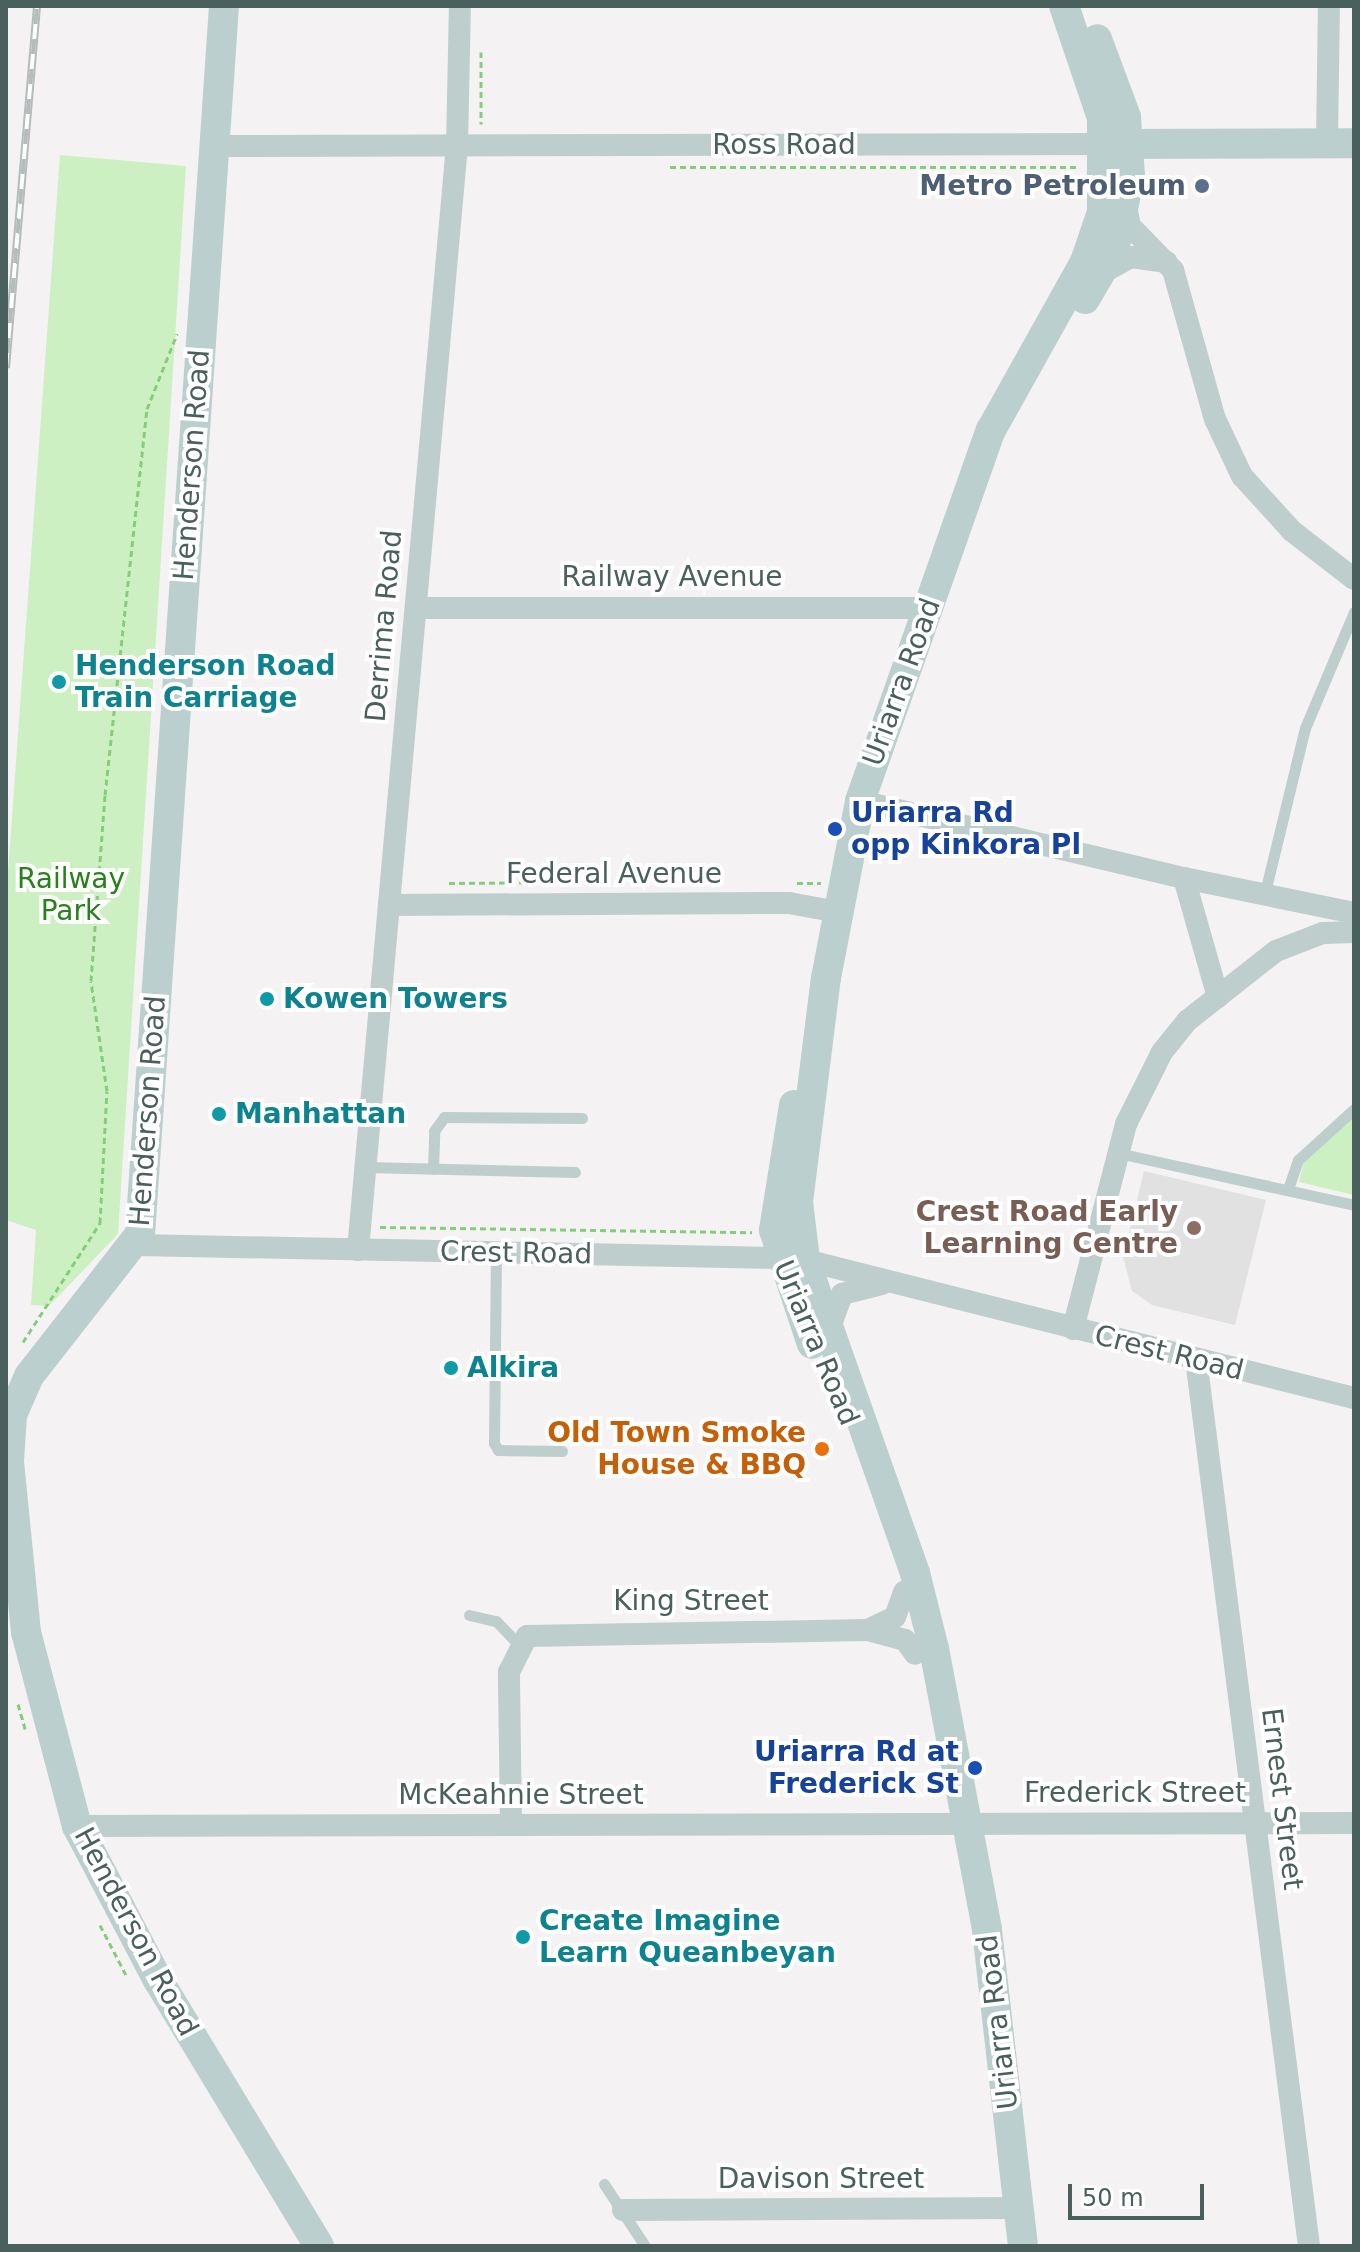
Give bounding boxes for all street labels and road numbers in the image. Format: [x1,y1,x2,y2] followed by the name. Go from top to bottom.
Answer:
[712,128,856,162] street label: Ross Road
[167,349,217,581] street label: Henderson Road
[359,529,409,723] street label: Derrima Road
[561,560,783,594] street label: Railway Avenue
[856,594,948,770] street label: Uriarra Road
[506,857,722,891] street label: Federal Avenue
[123,995,173,1227] street label: Henderson Road
[440,1235,592,1271] street label: Crest Road
[766,1256,866,1430] street label: Uriarra Road
[1091,1318,1247,1388] street label: Crest Road
[613,1584,769,1618] street label: King Street
[1254,1706,1310,1892] street label: Ernest Street
[1024,1776,1246,1810] street label: Frederick Street
[398,1778,644,1812] street label: McKeahnie Street
[67,1822,205,2042] street label: Henderson Road
[971,1933,1025,2111] street label: Uriarra Road
[718,2162,924,2196] street label: Davison Street

